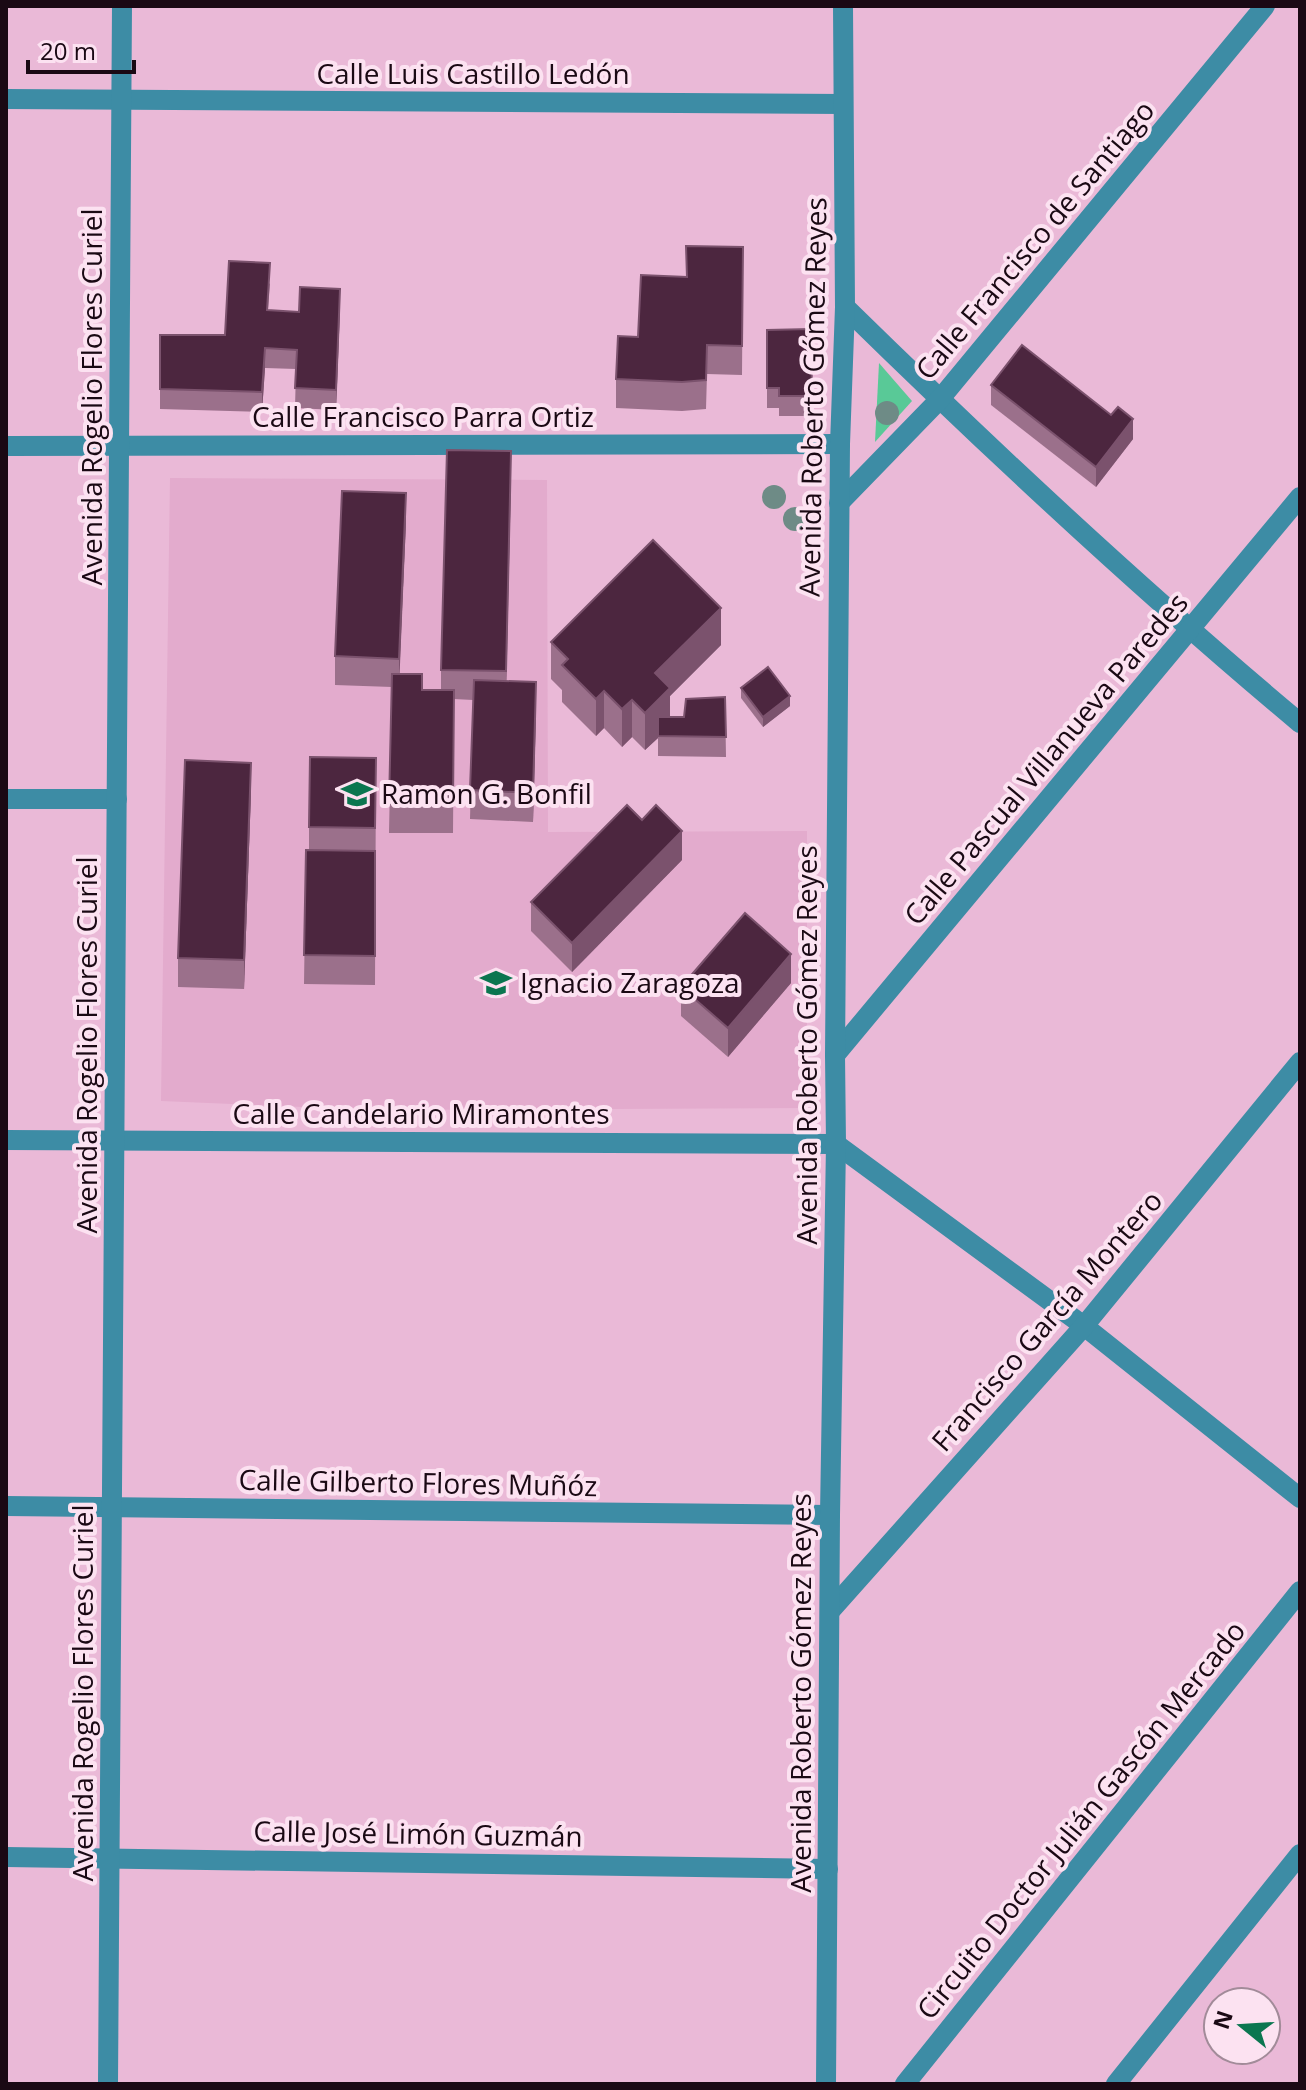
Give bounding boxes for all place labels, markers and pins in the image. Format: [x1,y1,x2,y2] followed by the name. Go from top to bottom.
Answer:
[381,774,592,812] place label: Ramon G. Bonfil
[340,777,374,811] school or university icon: Ramon G. Bonfil
[520,963,740,1001] place label: Ignacio Zaragoza
[479,966,513,1000] school or university icon: Ignacio Zaragoza

